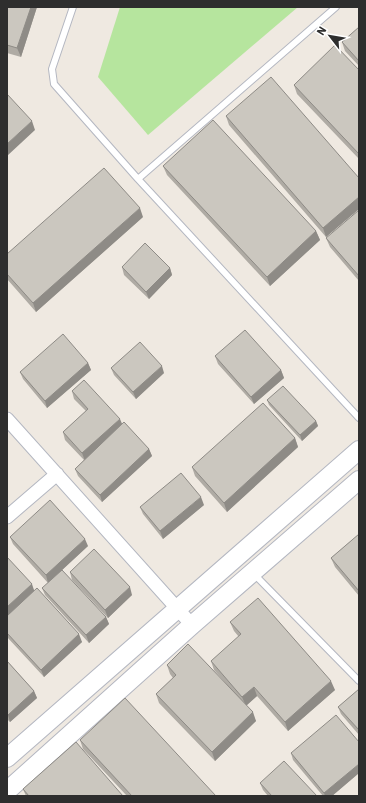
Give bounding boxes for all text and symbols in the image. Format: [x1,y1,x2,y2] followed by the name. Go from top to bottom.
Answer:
[310,16,350,56] north arrow
[313,24,329,38] text: N

